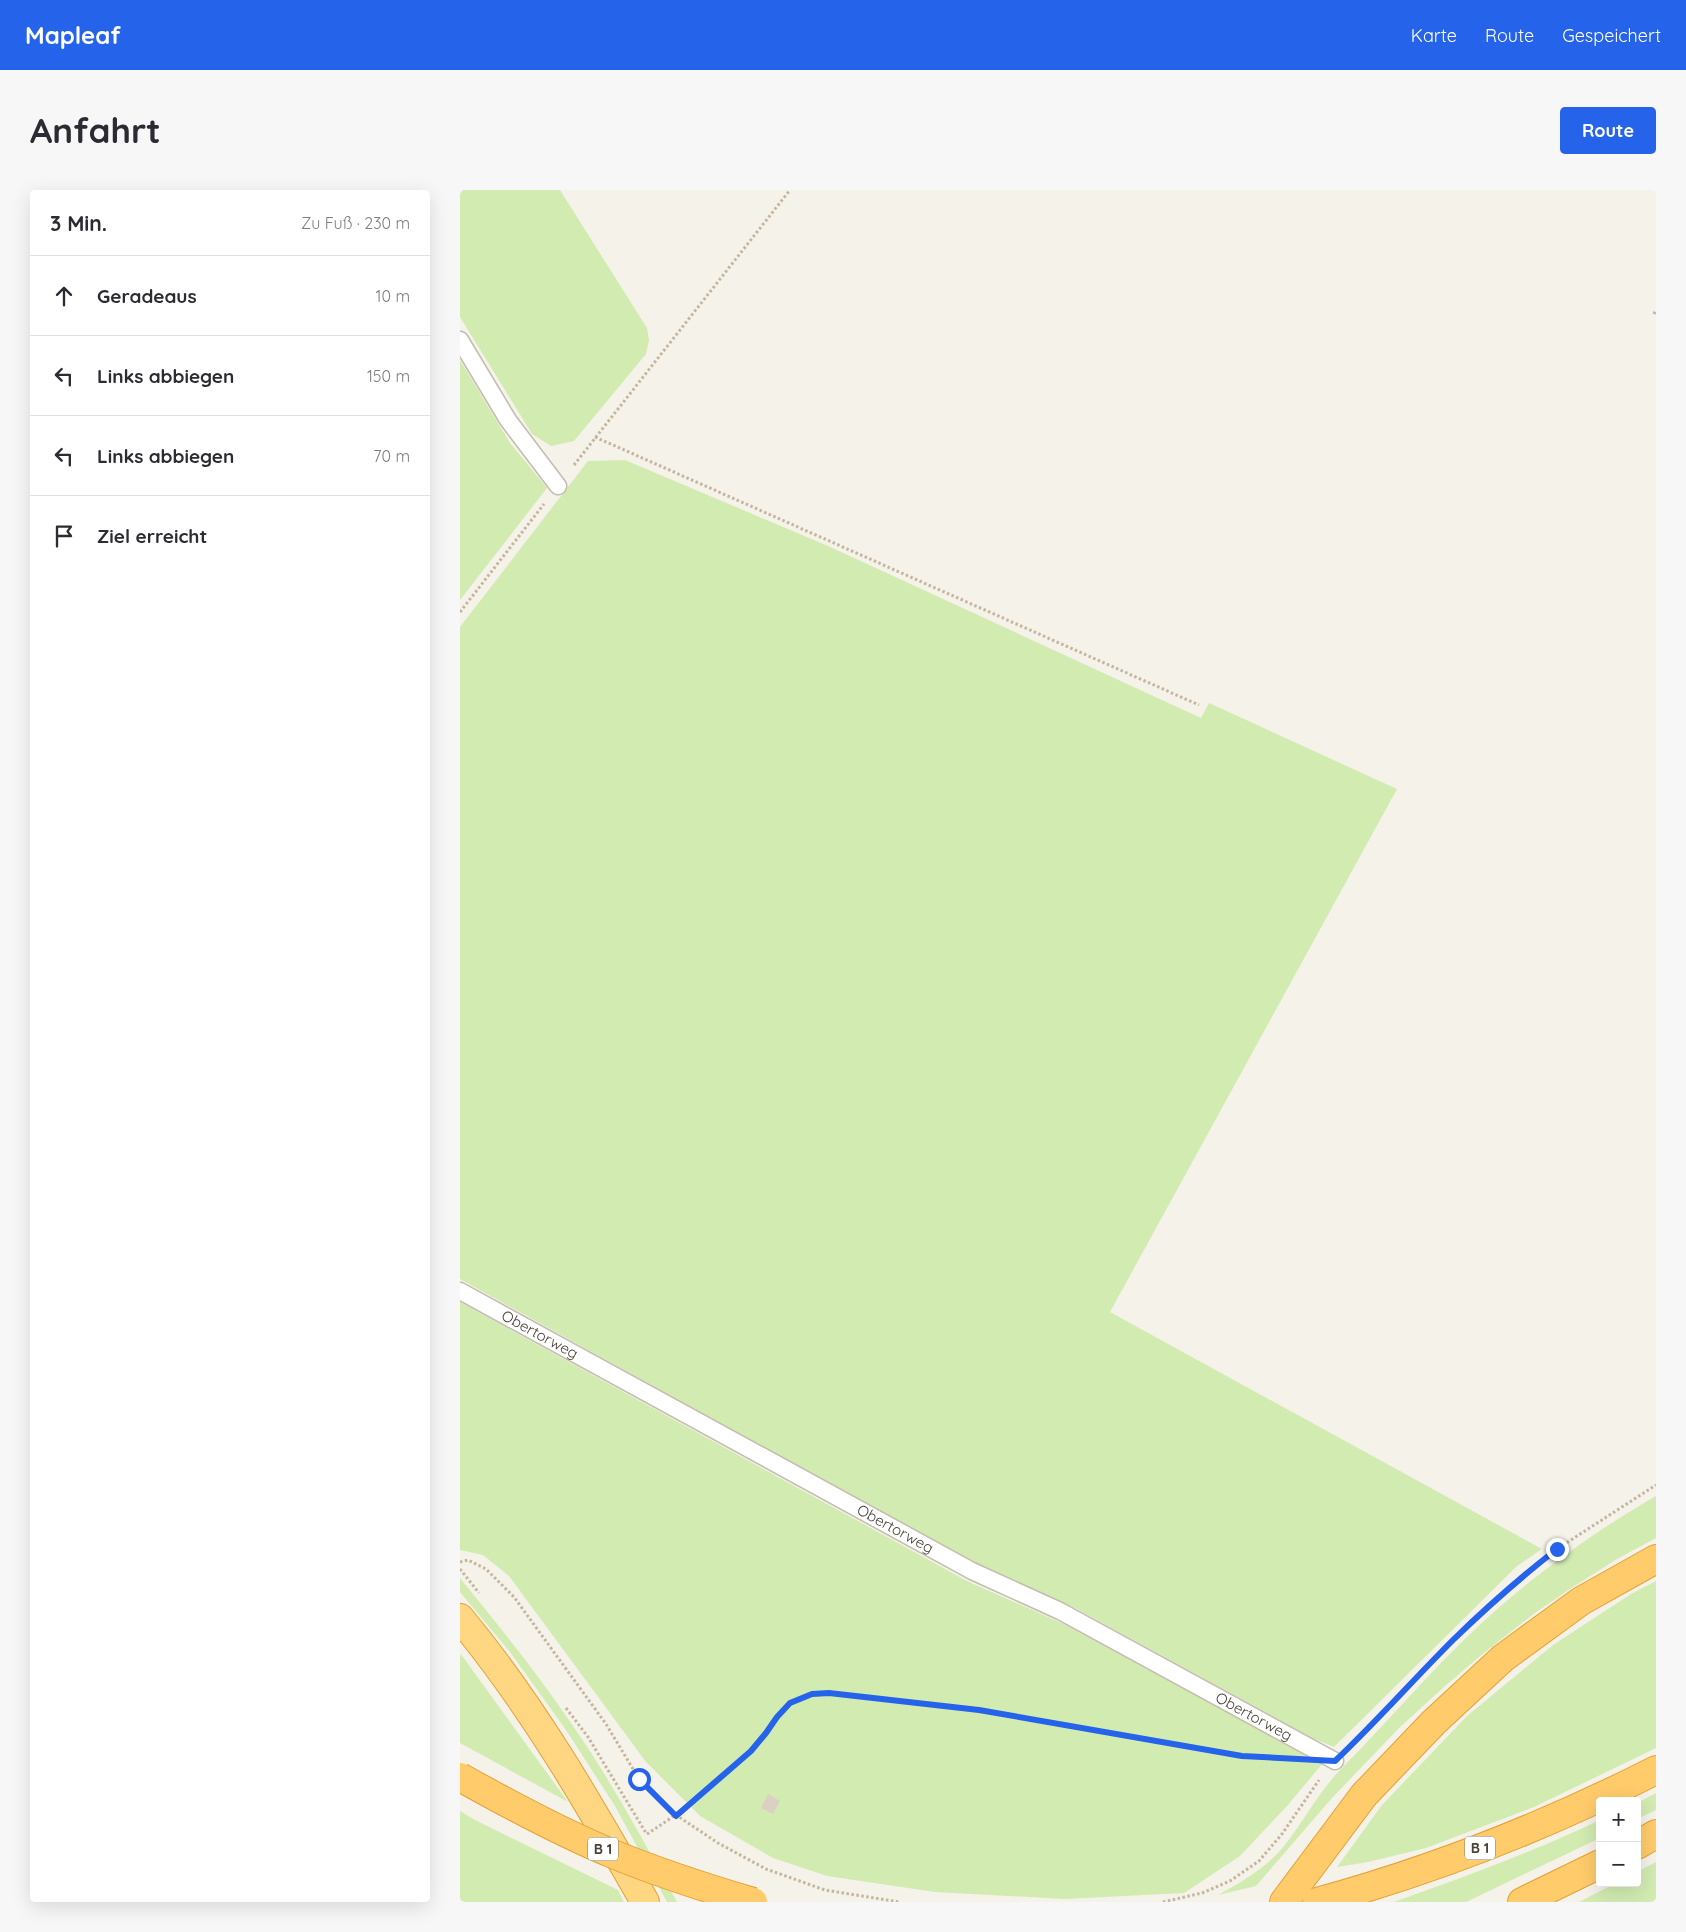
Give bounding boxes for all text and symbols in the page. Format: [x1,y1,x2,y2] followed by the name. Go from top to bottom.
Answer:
[25,20,121,50] text: Mapleaf
[1411,24,1457,47] text: Karte
[1485,24,1534,47] text: Route
[1562,24,1661,47] text: Gespeichert
[1560,107,1656,154] button: Route
[30,108,161,152] text: Anfahrt
[50,210,107,236] text: 3 Min.
[301,213,410,233] text: Zu Fuß · 230 m
[50,282,78,310] icon: ahead
[97,284,197,308] text: Geradeaus
[376,286,410,306] text: 10 m
[50,362,78,390] icon: left
[97,364,234,388] text: Links abbiegen
[367,366,410,386] text: 150 m
[50,442,78,470] icon: left
[97,444,234,468] text: Links abbiegen
[373,446,410,466] text: 70 m
[50,522,78,550] icon: arrive
[97,524,207,548] text: Ziel erreicht
[498,1306,582,1363] street label: Obertorweg
[854,1500,937,1557] street label: Obertorweg
[1546,1538,1569,1561] route end
[1212,1688,1296,1745] street label: Obertorweg
[628,1768,651,1791] route start
[1596,1797,1641,1887] map controls
[1596,1797,1641,1842] button: +
[1465,1836,1495,1860] road number: B 1
[588,1838,618,1860] road number: B 1
[1596,1842,1641,1887] button: −

